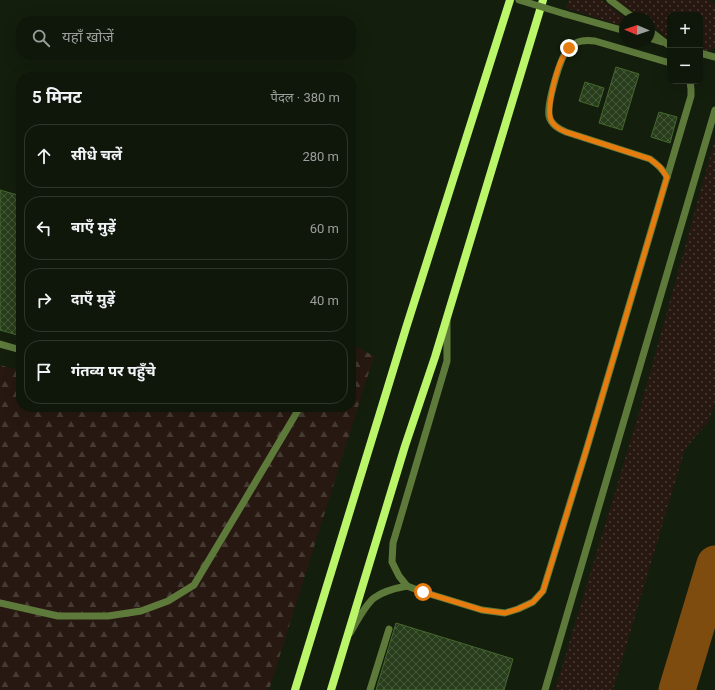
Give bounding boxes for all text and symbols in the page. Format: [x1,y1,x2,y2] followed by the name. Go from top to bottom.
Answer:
[619,12,655,48] north arrow
[667,12,703,84] map controls
[667,12,703,48] button: +
[16,16,356,60] search box
[30,27,52,49] icon: search
[62,28,114,46] text: यहाँ खोजें
[560,39,578,57] route end
[667,48,703,84] button: −
[32,87,82,107] text: 5 मिनट
[271,90,340,105] text: पैदल · 380 m
[33,145,55,167] icon: ahead
[71,146,122,164] text: सीधे चलें
[302,149,339,164] text: 280 m
[33,217,55,239] icon: left
[71,218,116,236] text: बाएँ मुड़ें
[310,221,339,236] text: 60 m
[33,289,55,311] icon: right
[71,290,115,308] text: दाएँ मुड़ें
[310,293,339,308] text: 40 m
[33,361,55,383] icon: arrive
[71,362,156,380] text: गंतव्य पर पहुँचे
[414,583,432,601] route start

